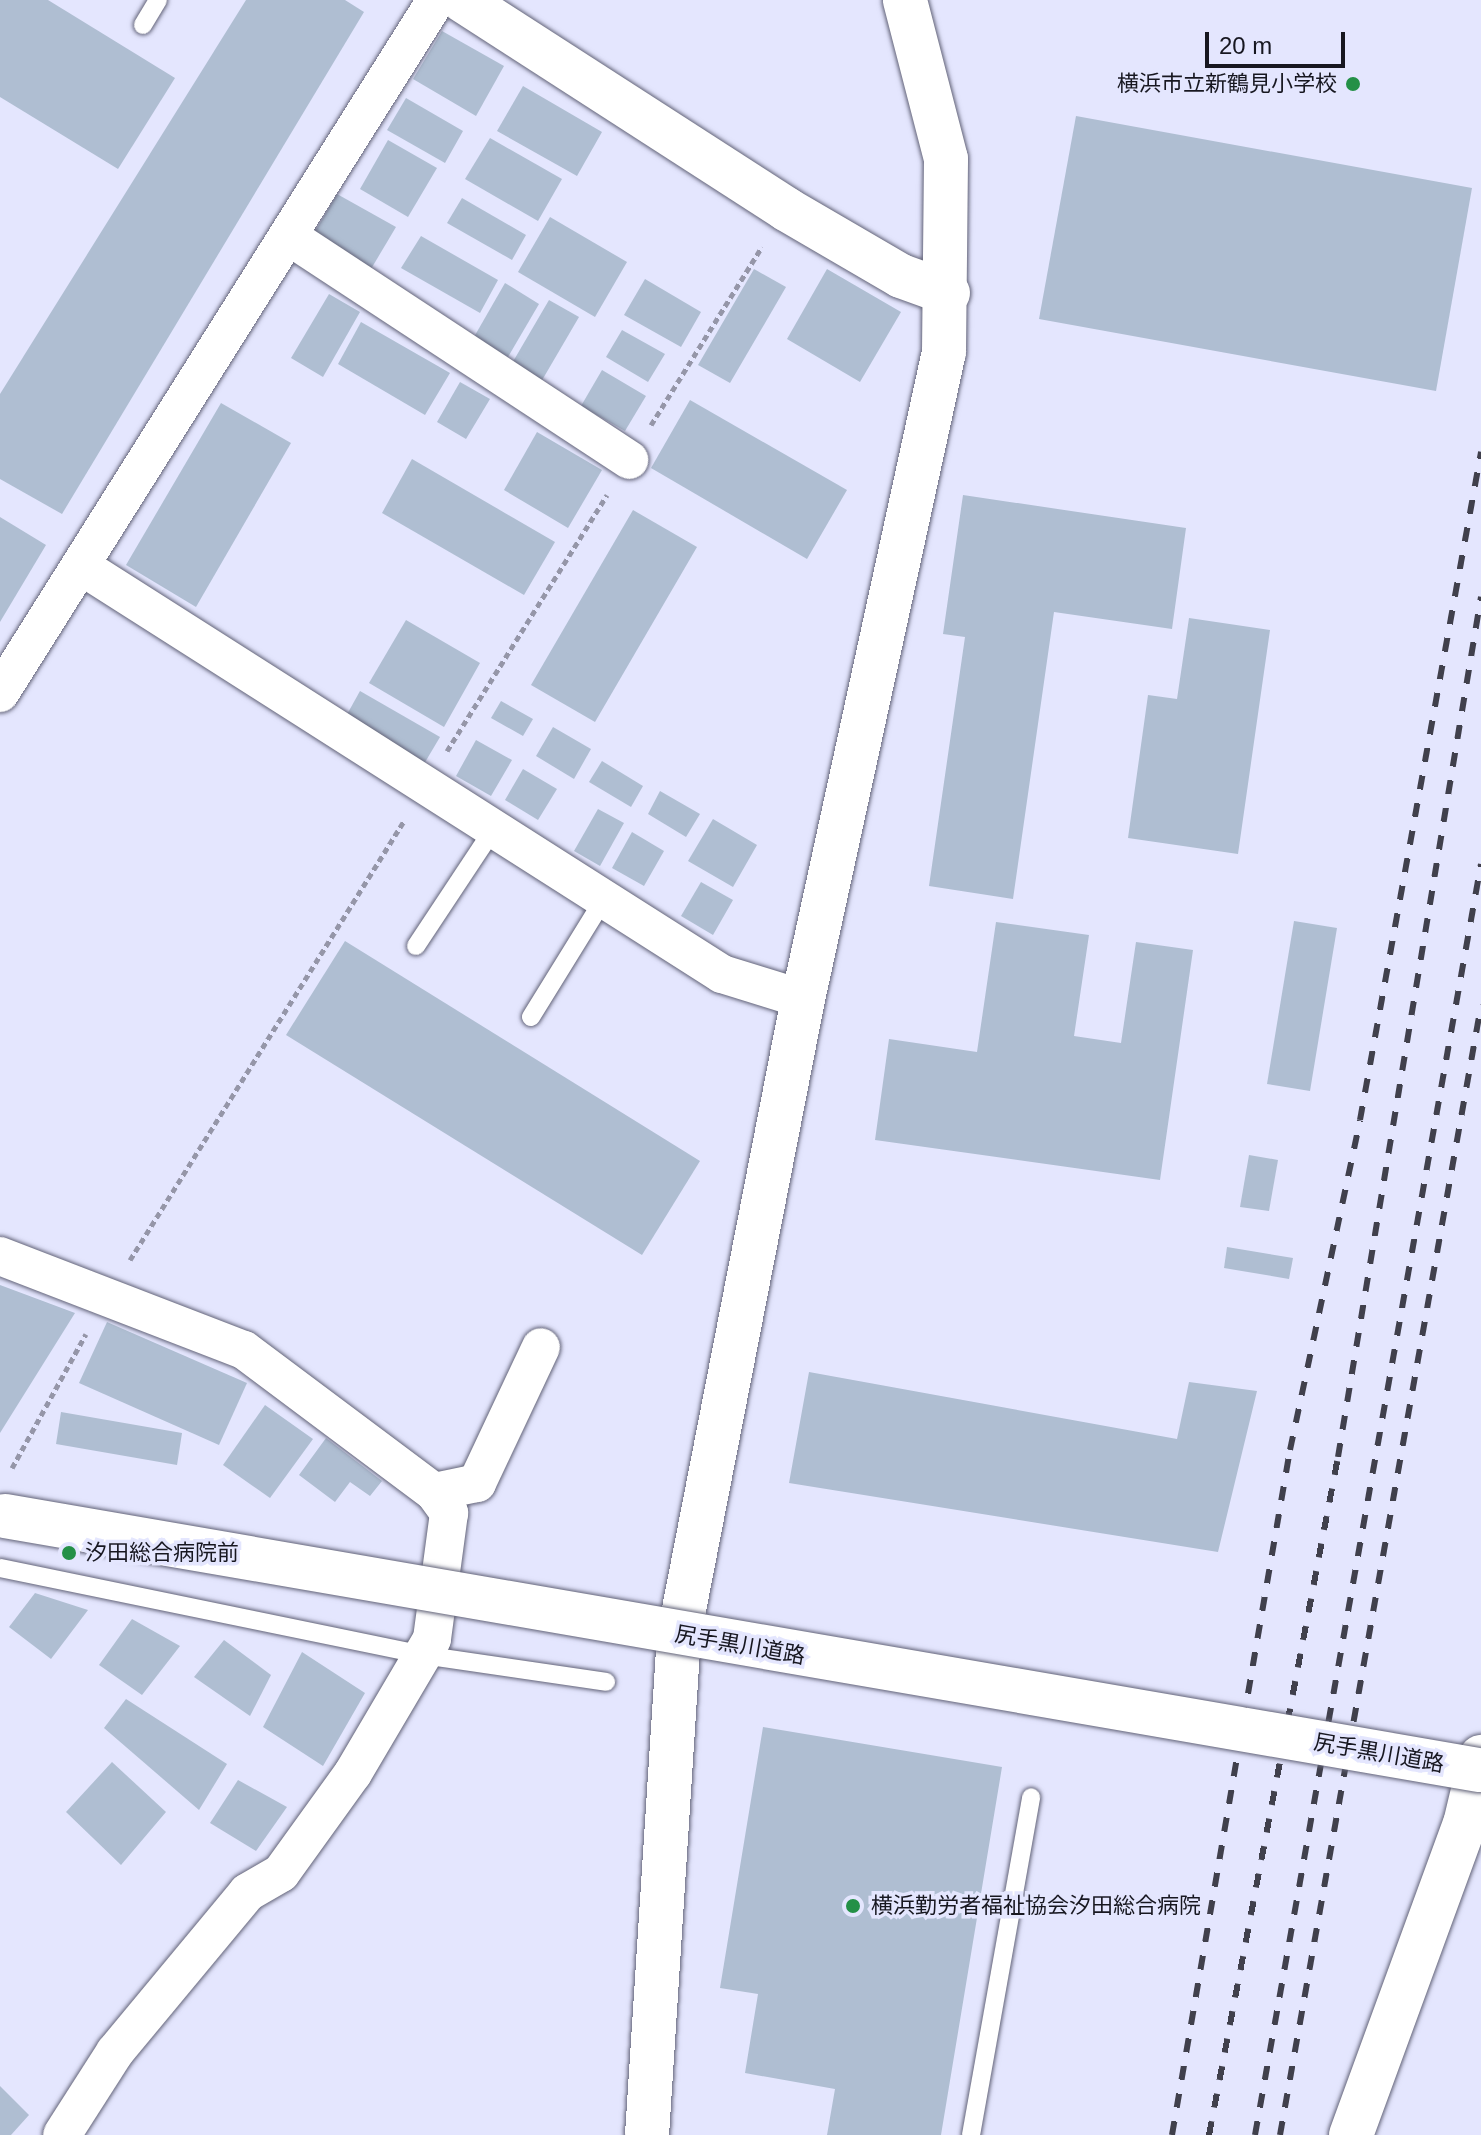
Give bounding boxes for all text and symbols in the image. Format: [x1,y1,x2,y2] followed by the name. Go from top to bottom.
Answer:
[1209,16,1349,66] scale bar
[1219,32,1272,59] text: 20 m
[1117,71,1337,97] place label: 横浜市立新鶴見小学校
[1344,75,1362,93] marker: 横浜市立新鶴見小学校
[85,1540,239,1566] place label: 汐田総合病院前
[60,1544,78,1562] marker: 汐田総合病院前
[673,1621,807,1669] street label: 尻手黒川道路
[1312,1729,1446,1777] street label: 尻手黒川道路
[871,1893,1201,1919] place label: 横浜勤労者福祉協会汐田総合病院
[842,1895,864,1917] marker: 横浜勤労者福祉協会汐田総合病院

